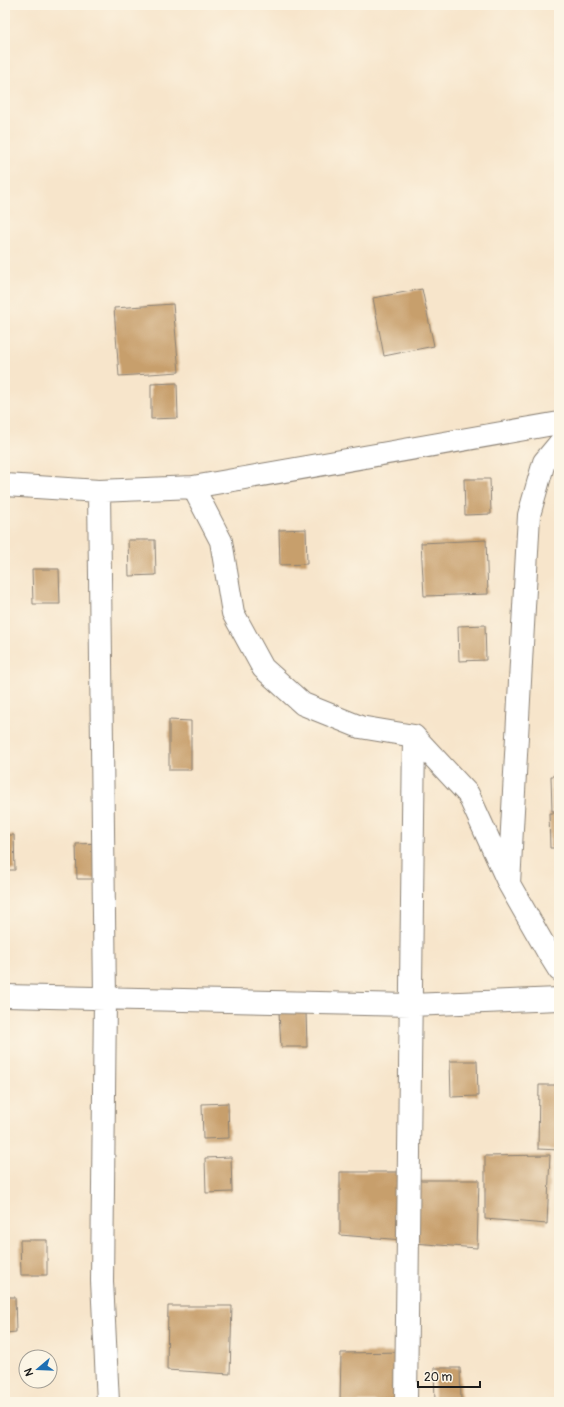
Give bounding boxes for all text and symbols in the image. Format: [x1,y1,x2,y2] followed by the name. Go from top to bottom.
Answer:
[18,1349,58,1389] north arrow
[418,1363,480,1389] scale bar
[21,1366,36,1378] text: N
[424,1370,453,1385] text: 20 m

